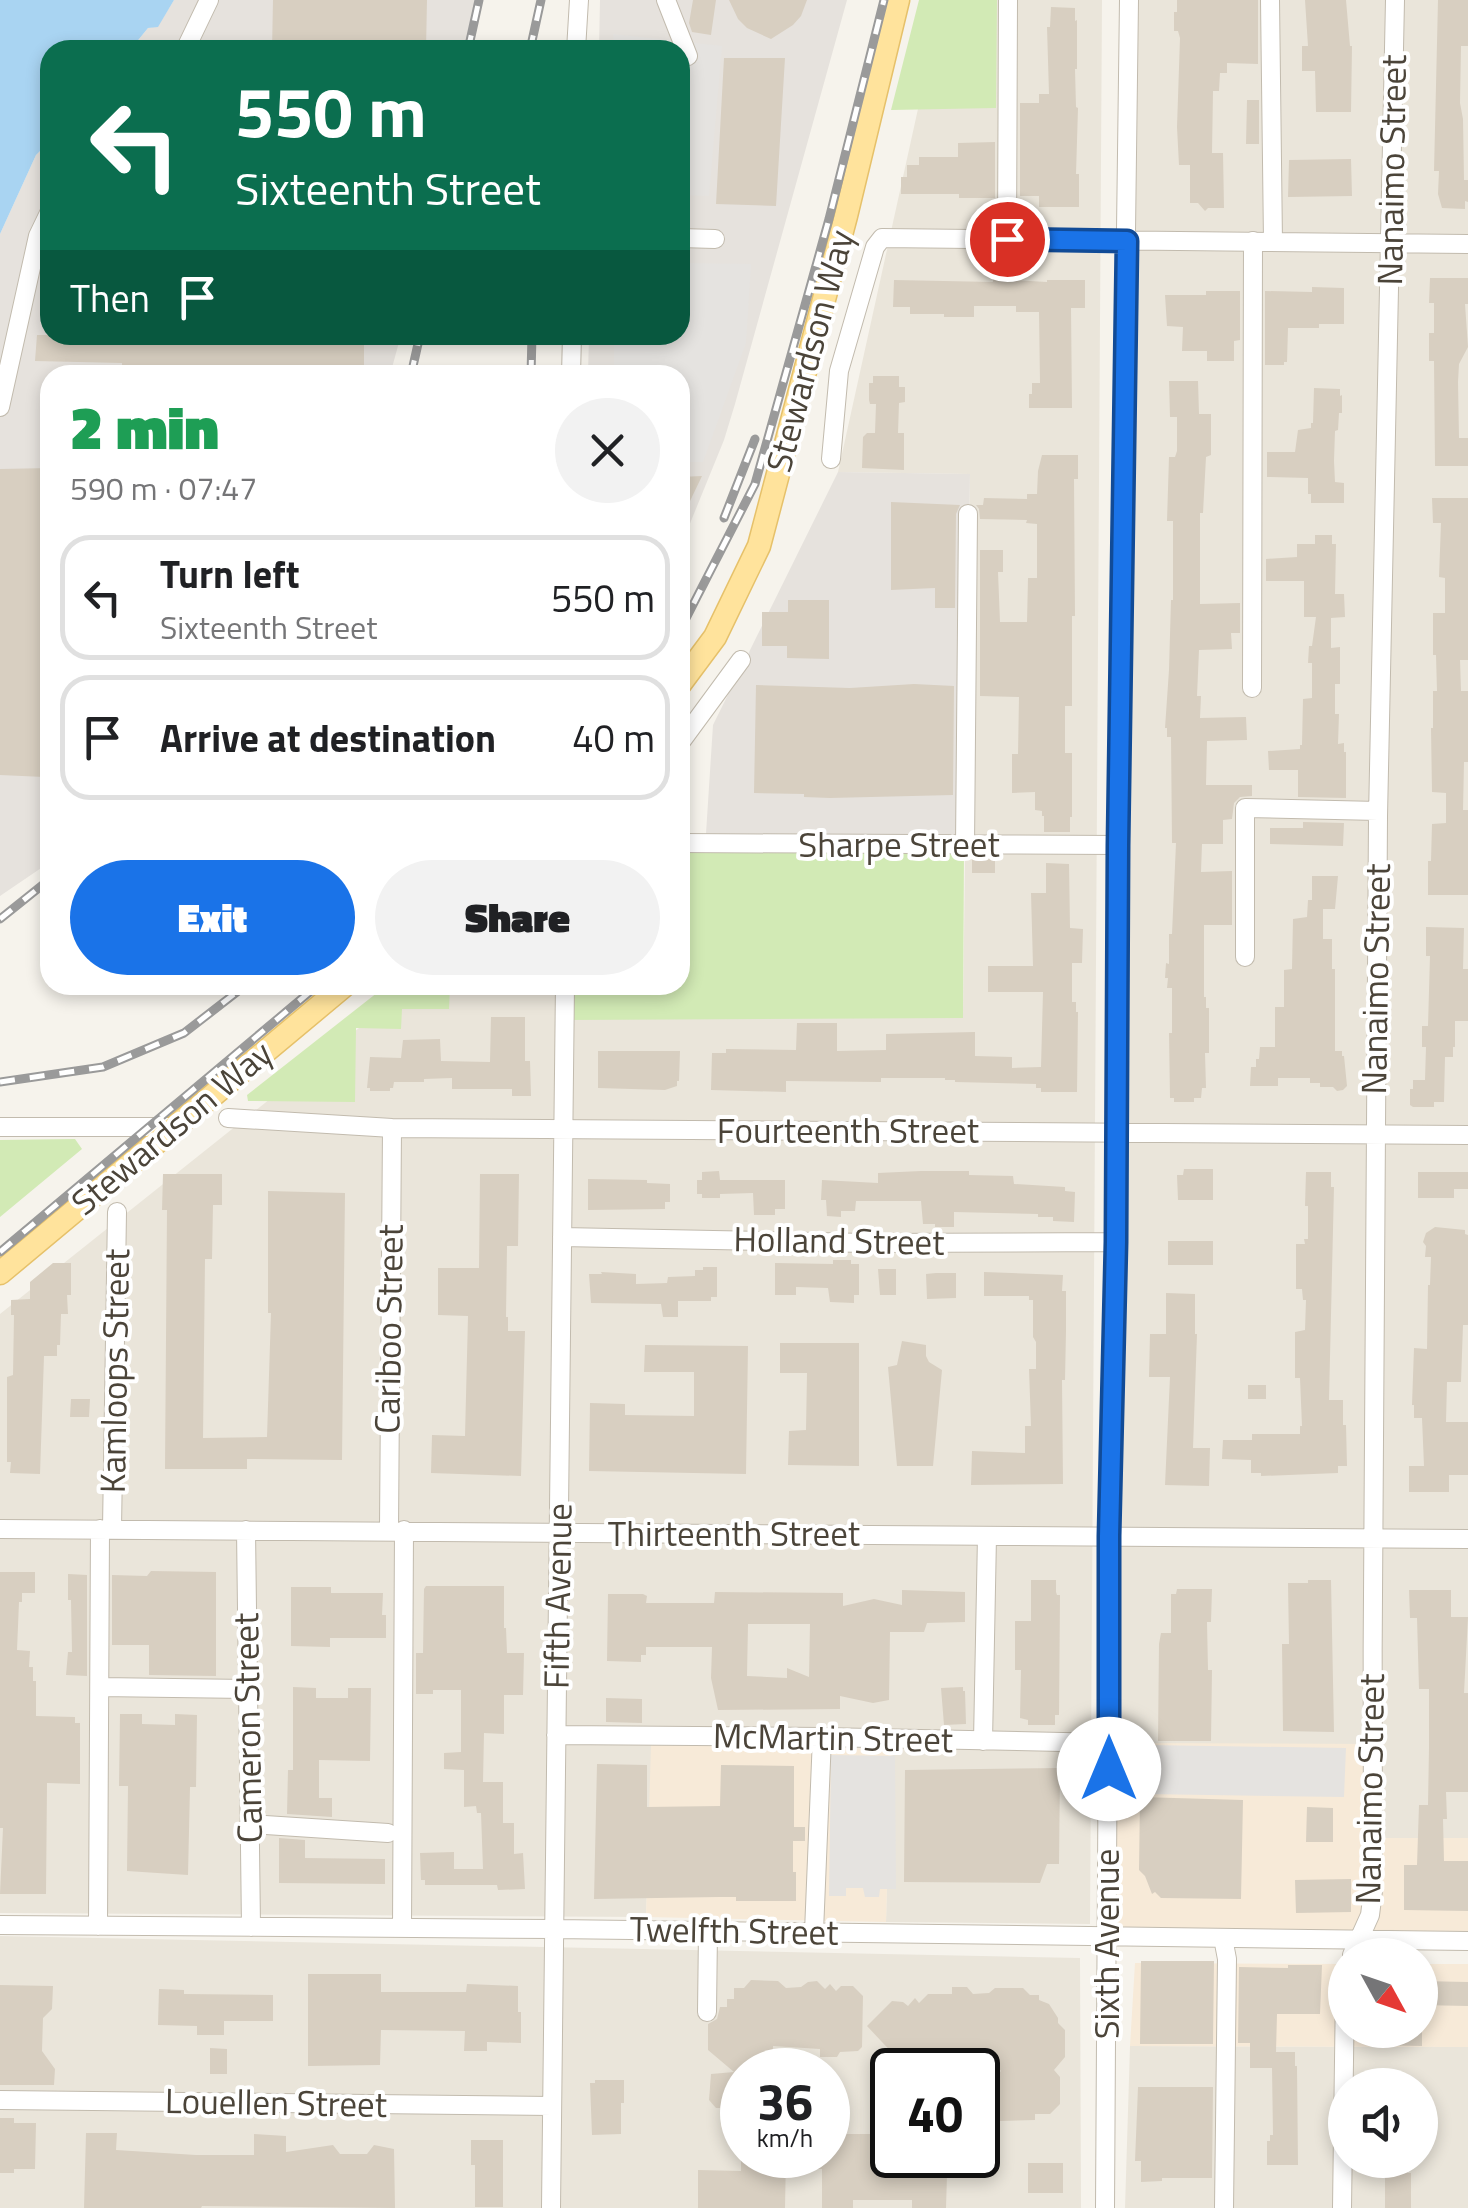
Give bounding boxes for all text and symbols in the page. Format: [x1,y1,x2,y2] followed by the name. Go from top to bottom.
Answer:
[1362,54,1420,286] street label: Nanaimo Street
[235,58,427,164] text: 550 m
[70,80,200,210] icon: left
[235,154,541,222] text: Sixteenth Street
[965,197,1050,282] pin
[980,212,1035,267] icon: arrive
[751,224,867,478] street label: Stewardson Way
[70,269,150,327] text: Then
[170,270,225,325] icon: arrive
[70,381,219,472] text: 2 min
[555,398,660,503] button: close
[70,464,257,512] text: 590 m · 07:47
[160,545,300,603] text: Turn left
[551,569,655,627] text: 550 m
[75,570,130,625] icon: left
[160,603,377,651] text: Sixteenth Street
[160,709,496,767] text: Arrive at destination
[572,709,655,767] text: 40 m
[75,710,130,765] icon: arrive
[798,817,1000,871] street label: Sharpe Street
[70,860,355,975] button: Exit
[375,860,660,975] button: Share
[1346,863,1404,1095] street label: Nanaimo Street
[59,1027,284,1228] street label: Stewardson Way
[717,1103,979,1157] street label: Fourteenth Street
[733,1211,945,1269] street label: Holland Street
[359,1224,417,1434] street label: Cariboo Street
[85,1248,143,1494] street label: Kamloops Street
[528,1503,586,1689] street label: Fifth Avenue
[608,1506,860,1560] street label: Thirteenth Street
[218,1612,276,1844] street label: Cameron Street
[1340,1673,1398,1905] street label: Nanaimo Street
[712,1708,954,1766] street label: McMartin Street
[1057,1717,1161,1821] position arrow
[1079,1849,1133,2039] street label: Sixth Avenue
[629,1901,839,1959] street label: Twelfth Street
[1328,1938,1438,2048] north arrow
[1328,1938,1438,2178] map controls
[870,2048,1000,2178] speed limit sign: 40
[757,2063,813,2139] text: 36
[1328,2068,1438,2178] button: sound
[165,2073,387,2131] street label: Louellen Street
[757,2119,813,2157] text: km/h

